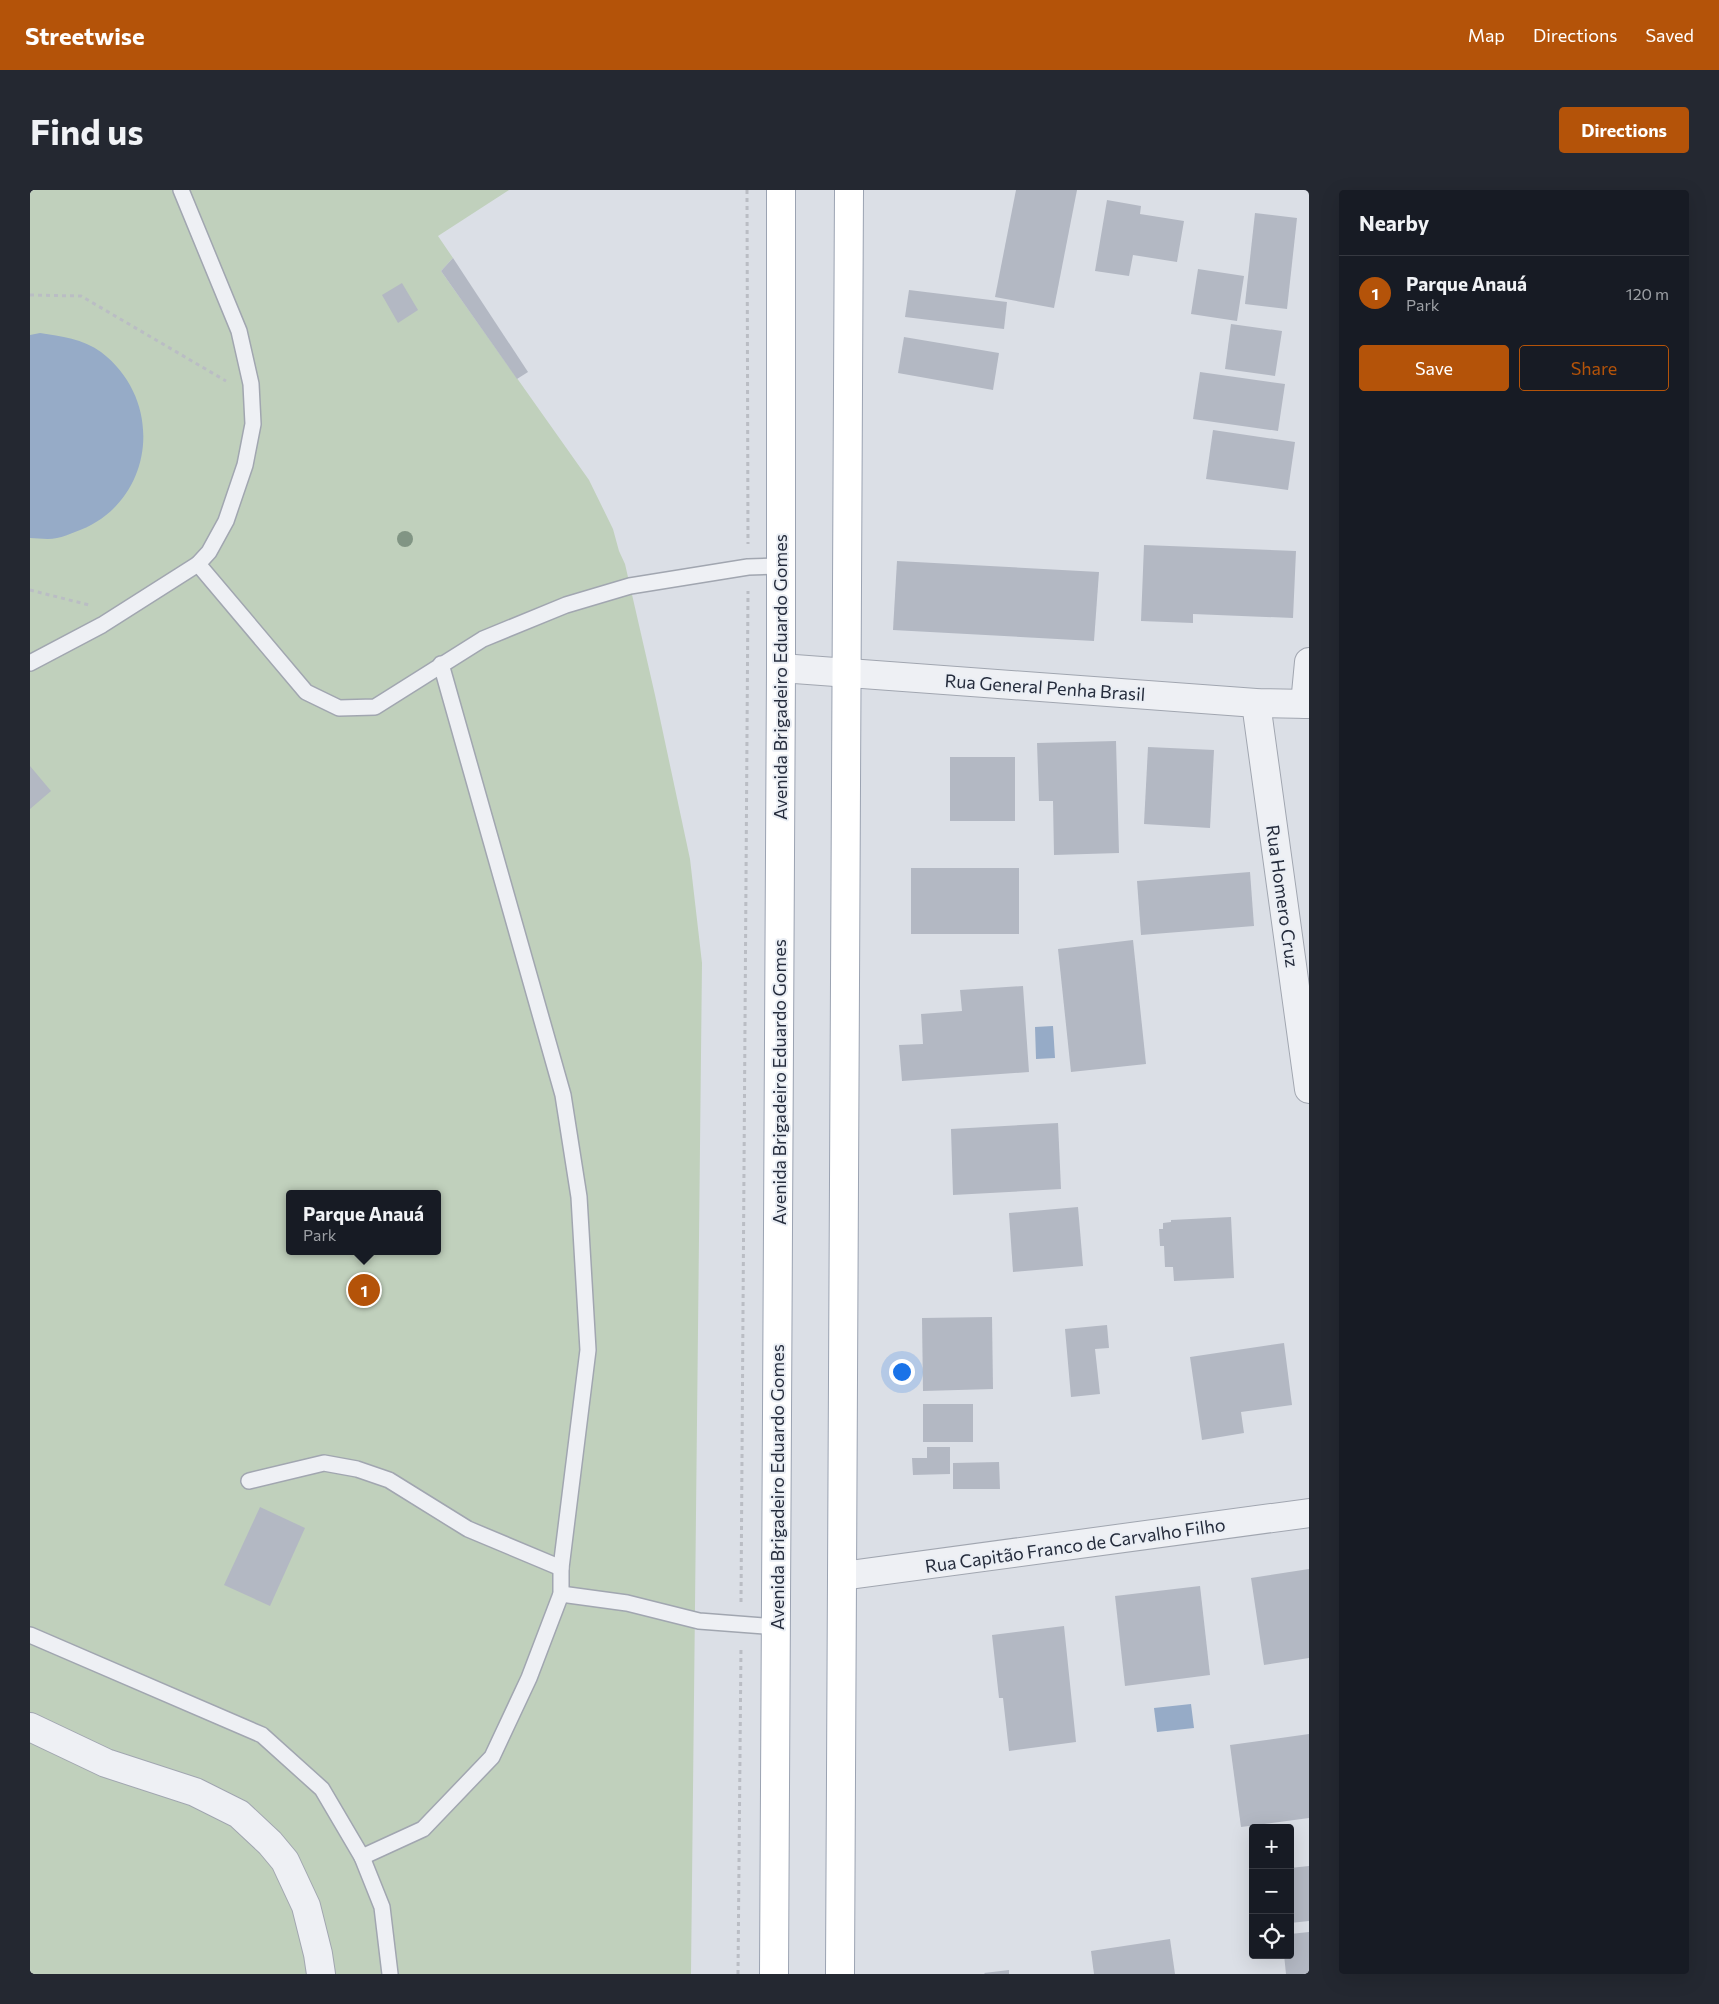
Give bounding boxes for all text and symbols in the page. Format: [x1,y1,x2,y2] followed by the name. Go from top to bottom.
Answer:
[25,21,145,50] text: Streetwise
[1468,24,1505,46] text: Map
[1533,24,1617,46] text: Directions
[1645,24,1694,46] text: Saved
[1559,107,1689,153] button: Directions
[30,109,144,152] text: Find us
[1359,210,1429,235] text: Nearby
[1406,272,1527,295] text: Parque Anauá
[1371,284,1379,303] text: 1
[1626,284,1669,303] text: 120 m
[1406,295,1439,314] text: Park
[1359,345,1509,391] button: Save
[1519,345,1669,391] button: Share
[769,534,791,820] street label: Avenida Brigadeiro Eduardo Gomes
[944,669,1146,705] street label: Rua General Penha Brasil
[1262,823,1304,969] street label: Rua Homero Cruz
[768,939,790,1225] street label: Avenida Brigadeiro Eduardo Gomes
[286,1190,441,1255] popup
[303,1202,424,1225] text: Parque Anauá
[303,1225,336,1244] text: Park
[348,1271,380,1309] pin: 1
[766,1344,788,1630] street label: Avenida Brigadeiro Eduardo Gomes
[889,1359,915,1385] your location
[923,1513,1227,1577] street label: Rua Capitão Franco de Carvalho Filho
[1249,1824,1294,1959] map controls
[1249,1824,1294,1869] button: +
[1249,1869,1294,1914] button: −
[1249,1914,1294,1959] button: locate

